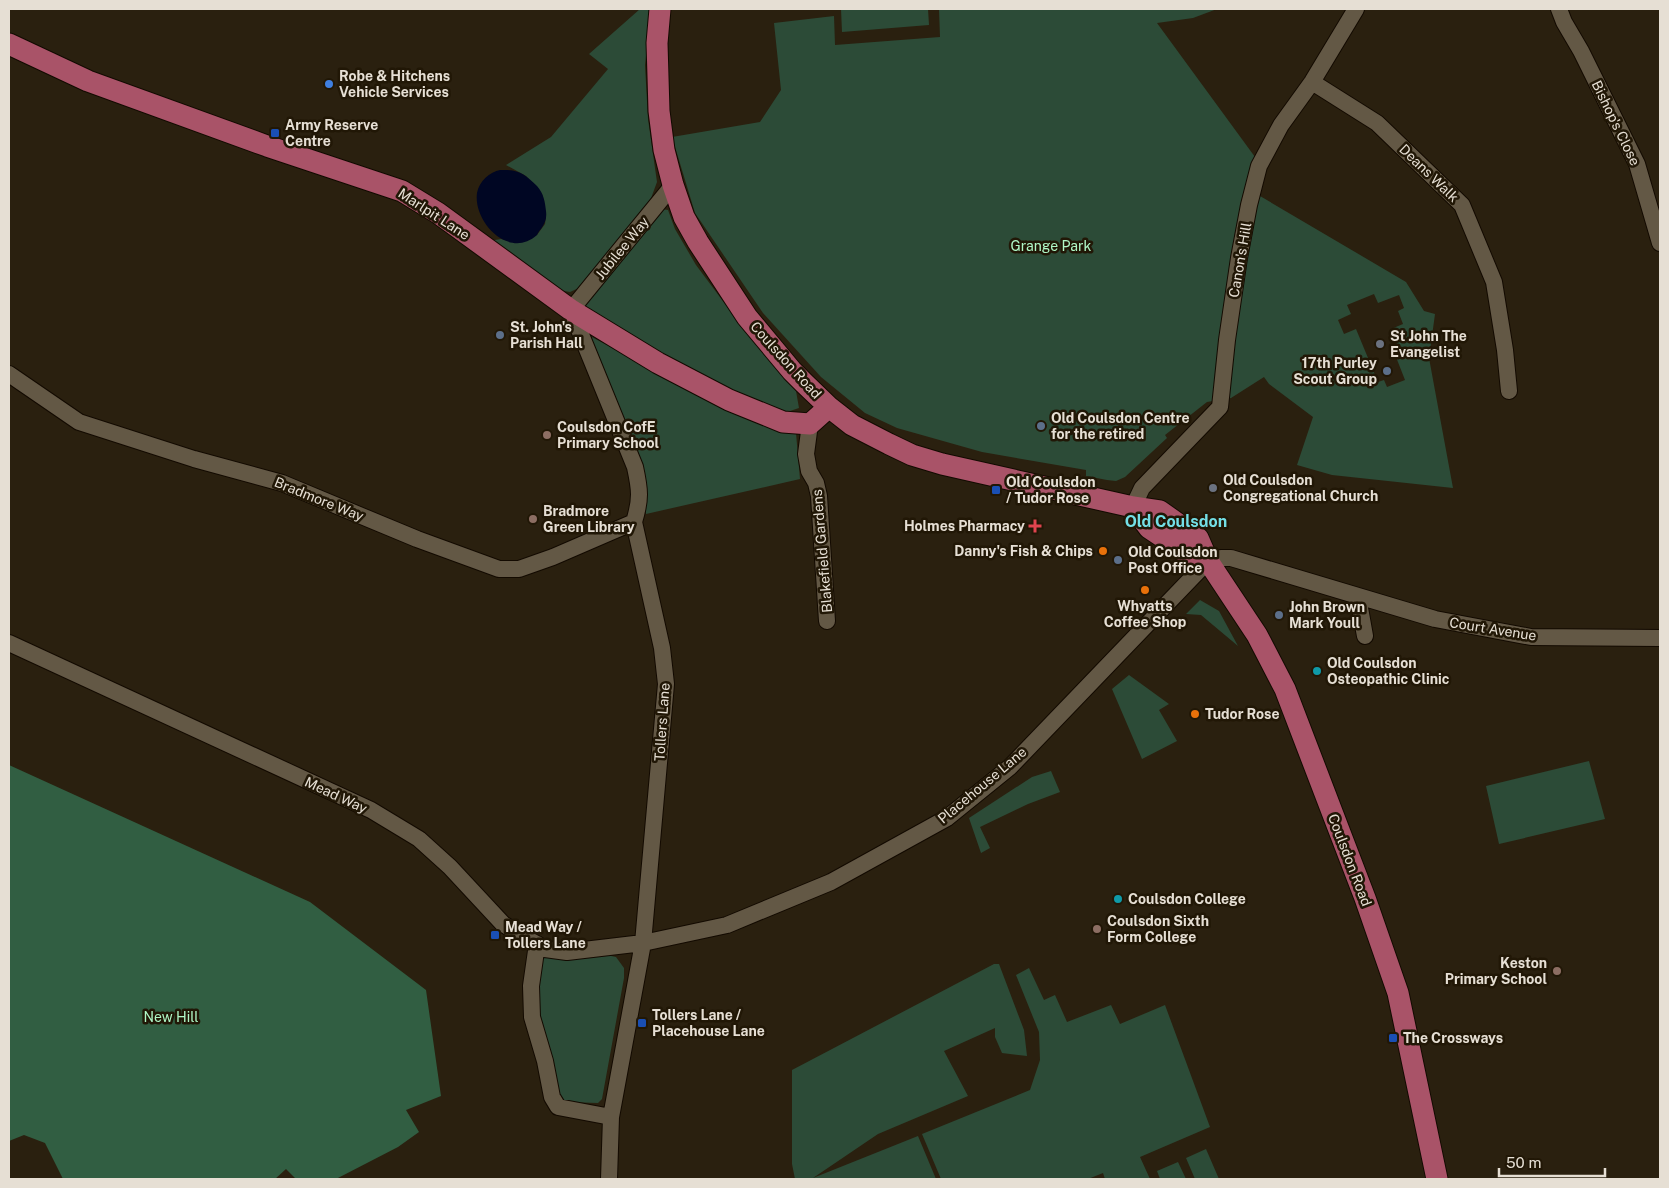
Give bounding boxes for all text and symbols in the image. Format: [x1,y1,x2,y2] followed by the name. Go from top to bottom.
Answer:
[339,68,450,100] place label: Robe & Hitchens Vehicle Services
[323,78,335,90] marker: Robe & Hitchens Vehicle Services
[1589,78,1644,168] street label: Bishop's Close
[285,117,378,149] place label: Army Reserve Centre
[269,127,281,139] marker: Army Reserve Centre
[1396,141,1462,205] street label: Deans Walk
[395,185,473,243] street label: Marlpit Lane
[592,213,652,283] street label: Jubilee Way
[1226,221,1254,299] street label: Canon's Hill
[1011,238,1092,254] park label: Grange Park
[747,318,825,402] street label: Coulsdon Road
[510,319,583,351] place label: St. John's Parish Hall
[1390,328,1467,360] place label: St John The Evangelist
[494,329,506,341] marker: St. John's Parish Hall
[1374,338,1386,350] marker: St John The Evangelist
[1293,355,1377,387] place label: 17th Purley Scout Group
[1381,365,1393,377] marker: 17th Purley Scout Group
[1051,410,1190,442] place label: Old Coulsdon Centre for the retired
[557,419,660,451] place label: Coulsdon CofE Primary School
[1035,420,1047,432] marker: Old Coulsdon Centre for the retired
[541,429,553,441] marker: Coulsdon CofE Primary School
[1223,472,1378,504] place label: Old Coulsdon Congregational Church
[272,474,366,524] street label: Bradmore Way
[1006,474,1096,506] place label: Old Coulsdon / Tudor Rose
[1207,482,1219,494] marker: Old Coulsdon Congregational Church
[990,484,1002,496] marker: Old Coulsdon / Tudor Rose
[809,489,835,613] street label: Blakefield Gardens
[543,503,635,535] place label: Bradmore Green Library
[1125,512,1227,531] district label: Old Coulsdon
[527,513,539,525] marker: Bradmore Green Library
[904,518,1025,534] place label: Holmes Pharmacy
[1029,520,1041,532] marker: Holmes Pharmacy
[954,543,1093,559] place label: Danny's Fish & Chips
[1128,544,1218,576] place label: Old Coulsdon Post Office
[1097,545,1109,557] marker: Danny's Fish & Chips
[1112,554,1124,566] marker: Old Coulsdon Post Office
[1139,584,1151,596] marker: Whyatts Coffee Shop
[1104,598,1186,630] place label: Whyatts Coffee Shop
[1289,599,1365,631] place label: John Brown Mark Youll
[1273,609,1285,621] marker: John Brown Mark Youll
[1448,614,1538,644] street label: Court Avenue
[1327,655,1450,687] place label: Old Coulsdon Osteopathic Clinic
[1311,665,1323,677] marker: Old Coulsdon Osteopathic Clinic
[651,682,673,762] street label: Tollers Lane
[1205,706,1280,722] place label: Tudor Rose
[1189,708,1201,720] marker: Tudor Rose
[935,743,1029,827] street label: Placehouse Lane
[302,774,370,817] street label: Mead Way
[1325,812,1375,908] street label: Coulsdon Road
[1128,891,1246,907] place label: Coulsdon College
[1112,893,1124,905] marker: Coulsdon College
[1107,913,1209,945] place label: Coulsdon Sixth Form College
[505,919,586,951] place label: Mead Way / Tollers Lane
[1091,923,1103,935] marker: Coulsdon Sixth Form College
[489,929,501,941] marker: Mead Way / Tollers Lane
[1445,955,1547,987] place label: Keston Primary School
[1551,965,1563,977] marker: Keston Primary School
[652,1007,765,1039] place label: Tollers Lane / Placehouse Lane
[143,1009,199,1025] park label: New Hill
[636,1017,648,1029] marker: Tollers Lane / Placehouse Lane
[1403,1030,1503,1046] place label: The Crossways
[1387,1032,1399,1044] marker: The Crossways
[1499,1146,1605,1178] scale bar
[1506,1154,1541,1171] text: 50 m

